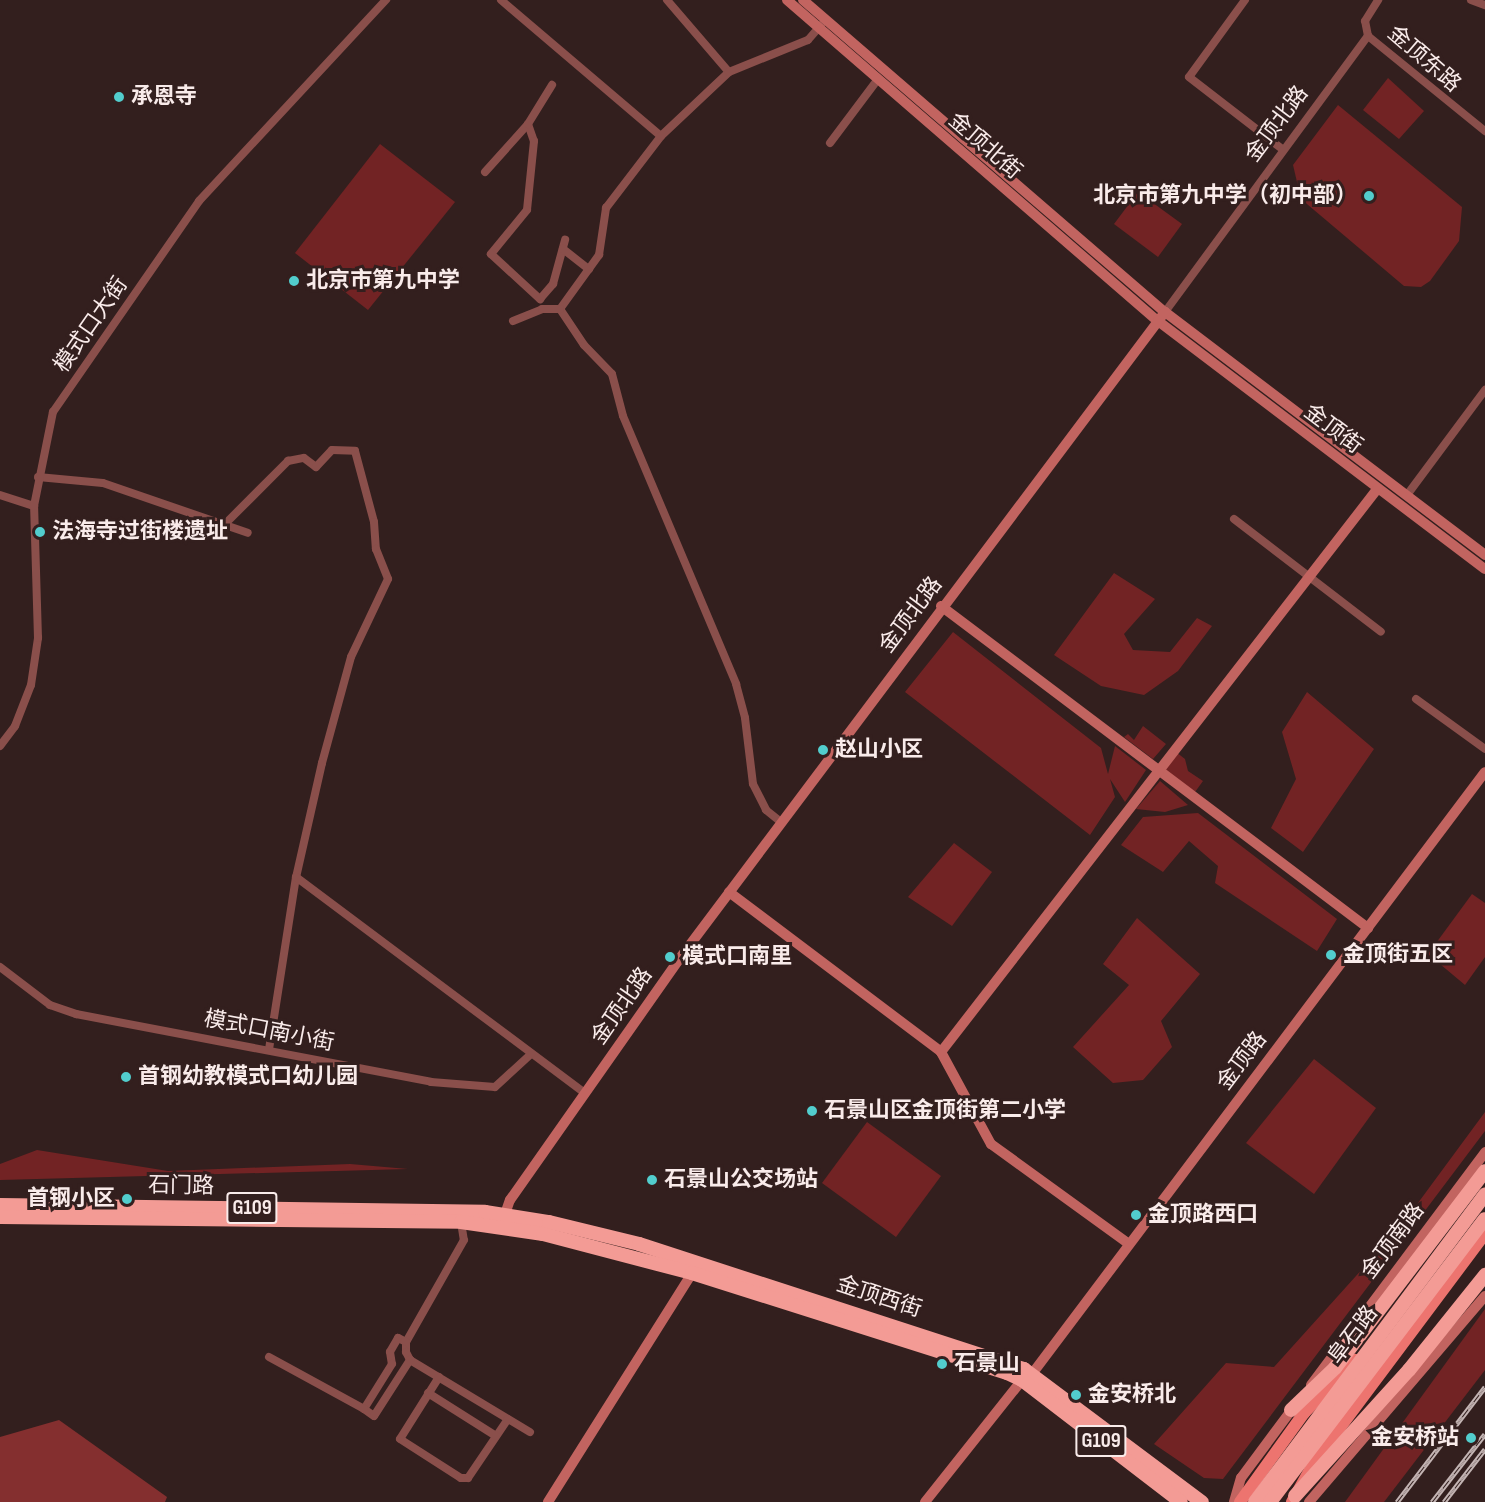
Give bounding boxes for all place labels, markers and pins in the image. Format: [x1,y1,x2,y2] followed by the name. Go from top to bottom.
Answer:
[131,84,197,110] place label: 承恩寺
[112,90,126,104] marker: 承恩寺
[1093,183,1357,209] place label: 北京市第九中学（初中部）
[1362,189,1376,203] marker: 北京市第九中学（初中部）
[306,268,460,294] place label: 北京市第九中学
[287,274,301,288] marker: 北京市第九中学
[52,519,228,545] place label: 法海寺过街楼遗址
[33,525,47,539] marker: 法海寺过街楼遗址
[835,737,923,763] place label: 赵山小区
[816,743,830,757] marker: 赵山小区
[1343,942,1453,968] place label: 金顶街五区
[682,944,792,970] place label: 模式口南里
[1324,948,1338,962] marker: 金顶街五区
[663,950,677,964] marker: 模式口南里
[138,1064,358,1090] place label: 首钢幼教模式口幼儿园
[119,1070,133,1084] marker: 首钢幼教模式口幼儿园
[824,1098,1066,1124] place label: 石景山区金顶街第二小学
[805,1104,819,1118] marker: 石景山区金顶街第二小学
[664,1167,818,1193] place label: 石景山公交场站
[645,1173,659,1187] marker: 石景山公交场站
[27,1186,115,1212] place label: 首钢小区
[120,1192,134,1206] marker: 首钢小区
[1148,1202,1258,1228] place label: 金顶路西口
[1129,1208,1143,1222] marker: 金顶路西口
[954,1351,1020,1377] place label: 石景山
[935,1357,949,1371] marker: 石景山
[1088,1382,1176,1408] place label: 金安桥北
[1069,1388,1083,1402] marker: 金安桥北
[1371,1425,1459,1451] place label: 金安桥站
[1464,1431,1478,1445] marker: 金安桥站

